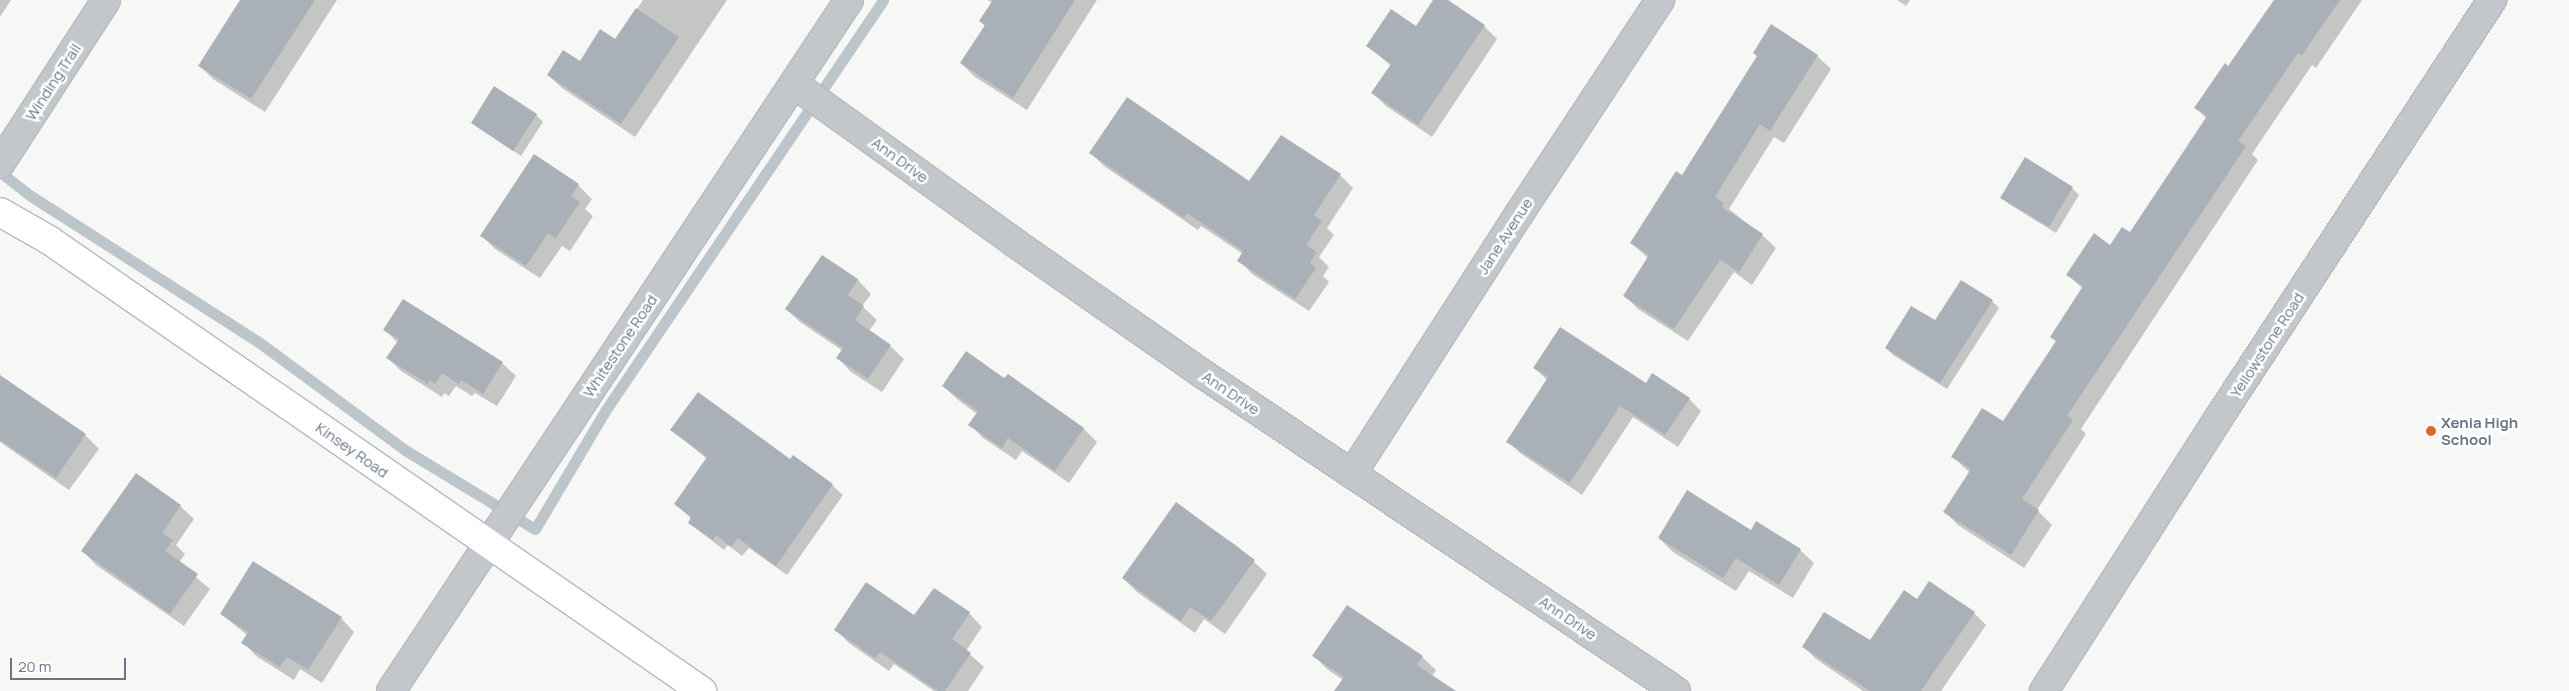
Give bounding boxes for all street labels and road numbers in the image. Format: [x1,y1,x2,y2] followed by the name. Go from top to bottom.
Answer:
[22,40,84,124] street label: Winding Trail
[868,134,932,186] street label: Ann Drive
[1474,195,1536,277] street label: Jane Avenue
[2226,289,2308,401] street label: Yellowstone Road
[579,291,661,401] street label: Whitestone Road
[1199,367,1263,419] street label: Ann Drive
[312,418,392,482] street label: Kinsey Road
[1536,592,1600,644] street label: Ann Drive

